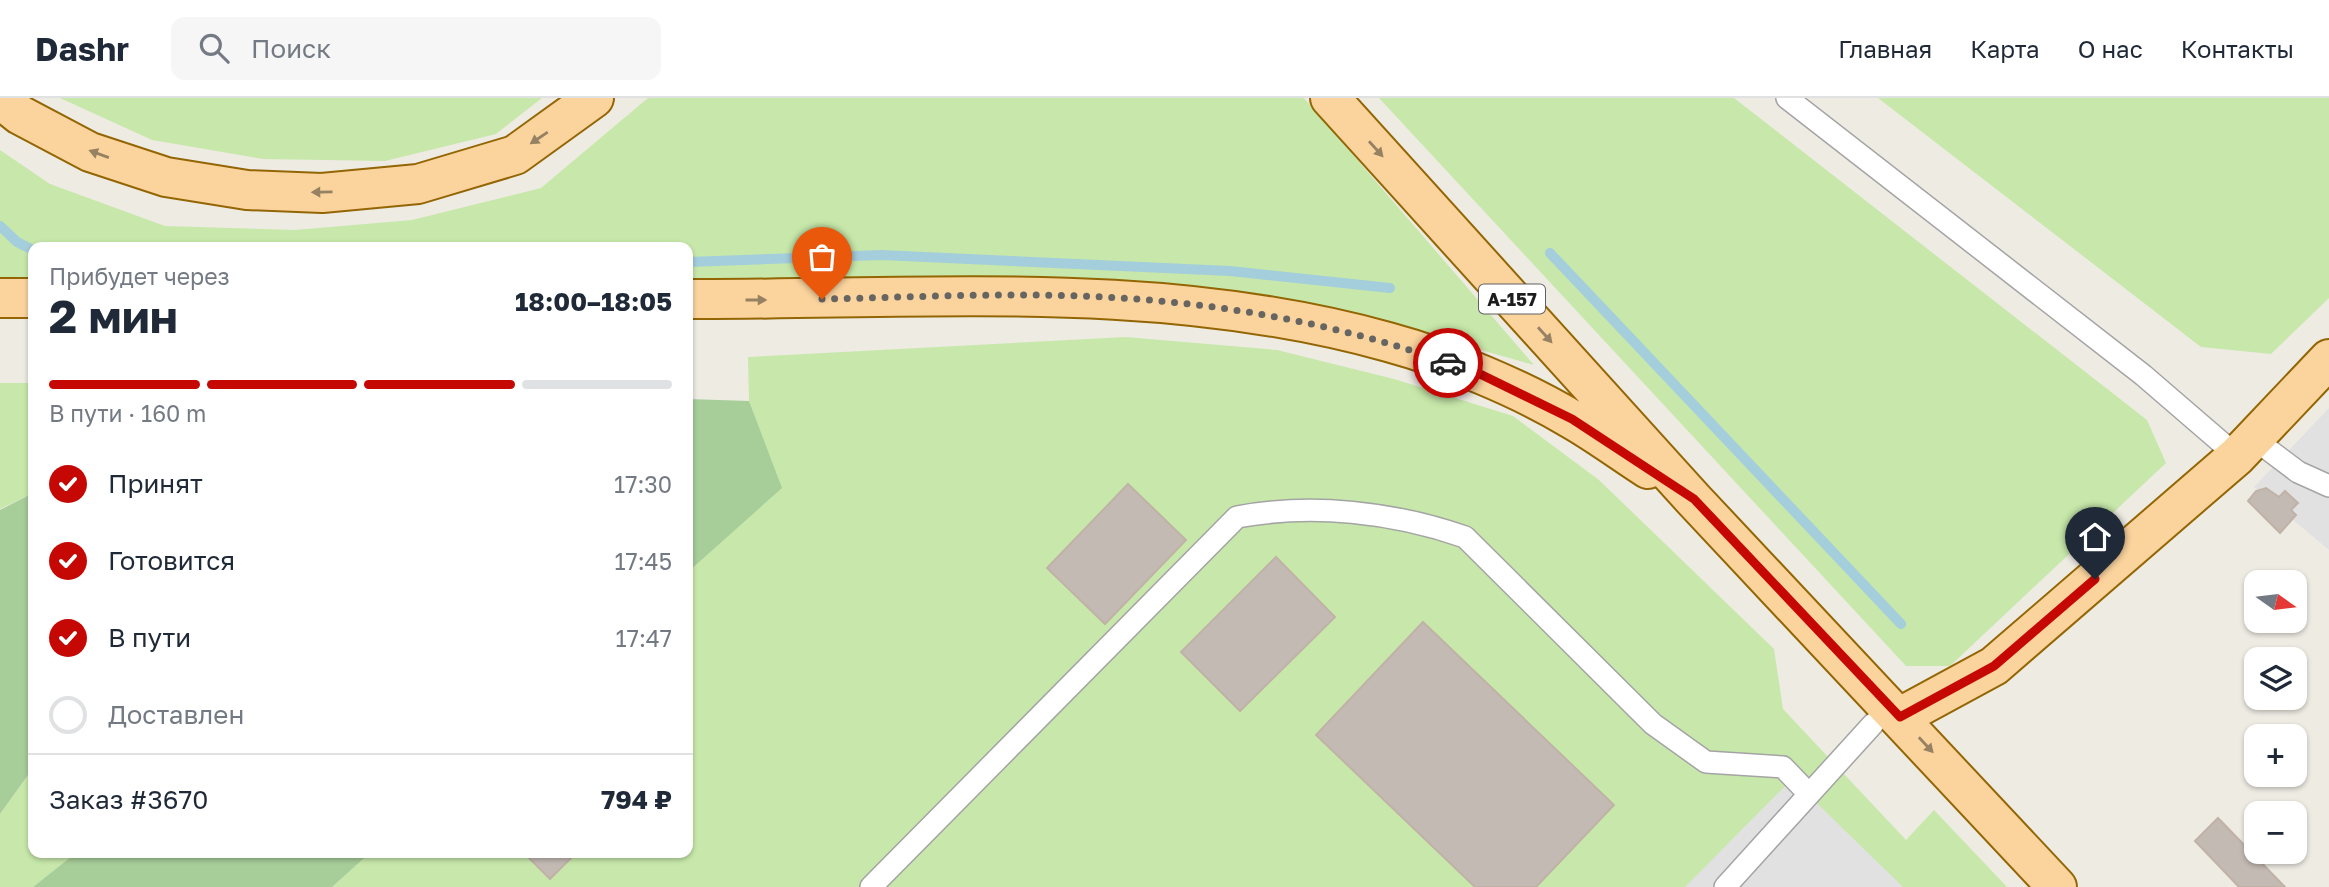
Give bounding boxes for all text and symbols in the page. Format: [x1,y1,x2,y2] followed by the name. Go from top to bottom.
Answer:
[171,17,661,80] search box
[35,29,129,68] text: Dashr
[195,29,233,67] icon: search
[251,33,331,64] text: Поиск
[1838,34,1932,63] text: Главная
[1970,34,2040,63] text: Карта
[2078,34,2143,63] text: О нас
[2181,34,2294,63] text: Контакты
[530,131,548,145] one-way arrow
[1367,140,1383,157] one-way arrow
[88,149,109,160] one-way arrow
[310,187,332,198] one-way arrow
[792,227,852,299] pin
[803,238,841,276] icon: bag
[49,262,230,290] text: Прибудет через
[1479,284,1545,314] road number: А-157
[515,286,672,317] text: 18:00–18:05
[49,288,178,343] text: 2 мин
[745,294,767,306] one-way arrow
[1537,326,1553,344] one-way arrow
[1413,328,1483,398] courier
[1429,344,1467,382] icon: car
[49,399,206,427] text: В пути · 160 m
[49,465,87,503] icon: check
[108,468,203,499] text: Принят
[614,470,672,498] text: 17:30
[2065,507,2125,579] pin
[2076,518,2114,556] icon: home
[49,542,87,580] icon: check
[108,545,235,576] text: Готовится
[614,547,672,575] text: 17:45
[2244,570,2306,634] north arrow
[2244,570,2307,864] map controls
[49,619,87,657] icon: check
[108,622,191,653] text: В пути
[616,624,672,652] text: 17:47
[2244,647,2307,710] button: layers
[108,699,244,730] text: Доставлен
[2244,724,2307,787] button: +
[1918,736,1934,753] one-way arrow
[49,784,208,815] text: Заказ #3670
[601,784,672,815] text: 794 ₽
[2244,801,2307,864] button: −

